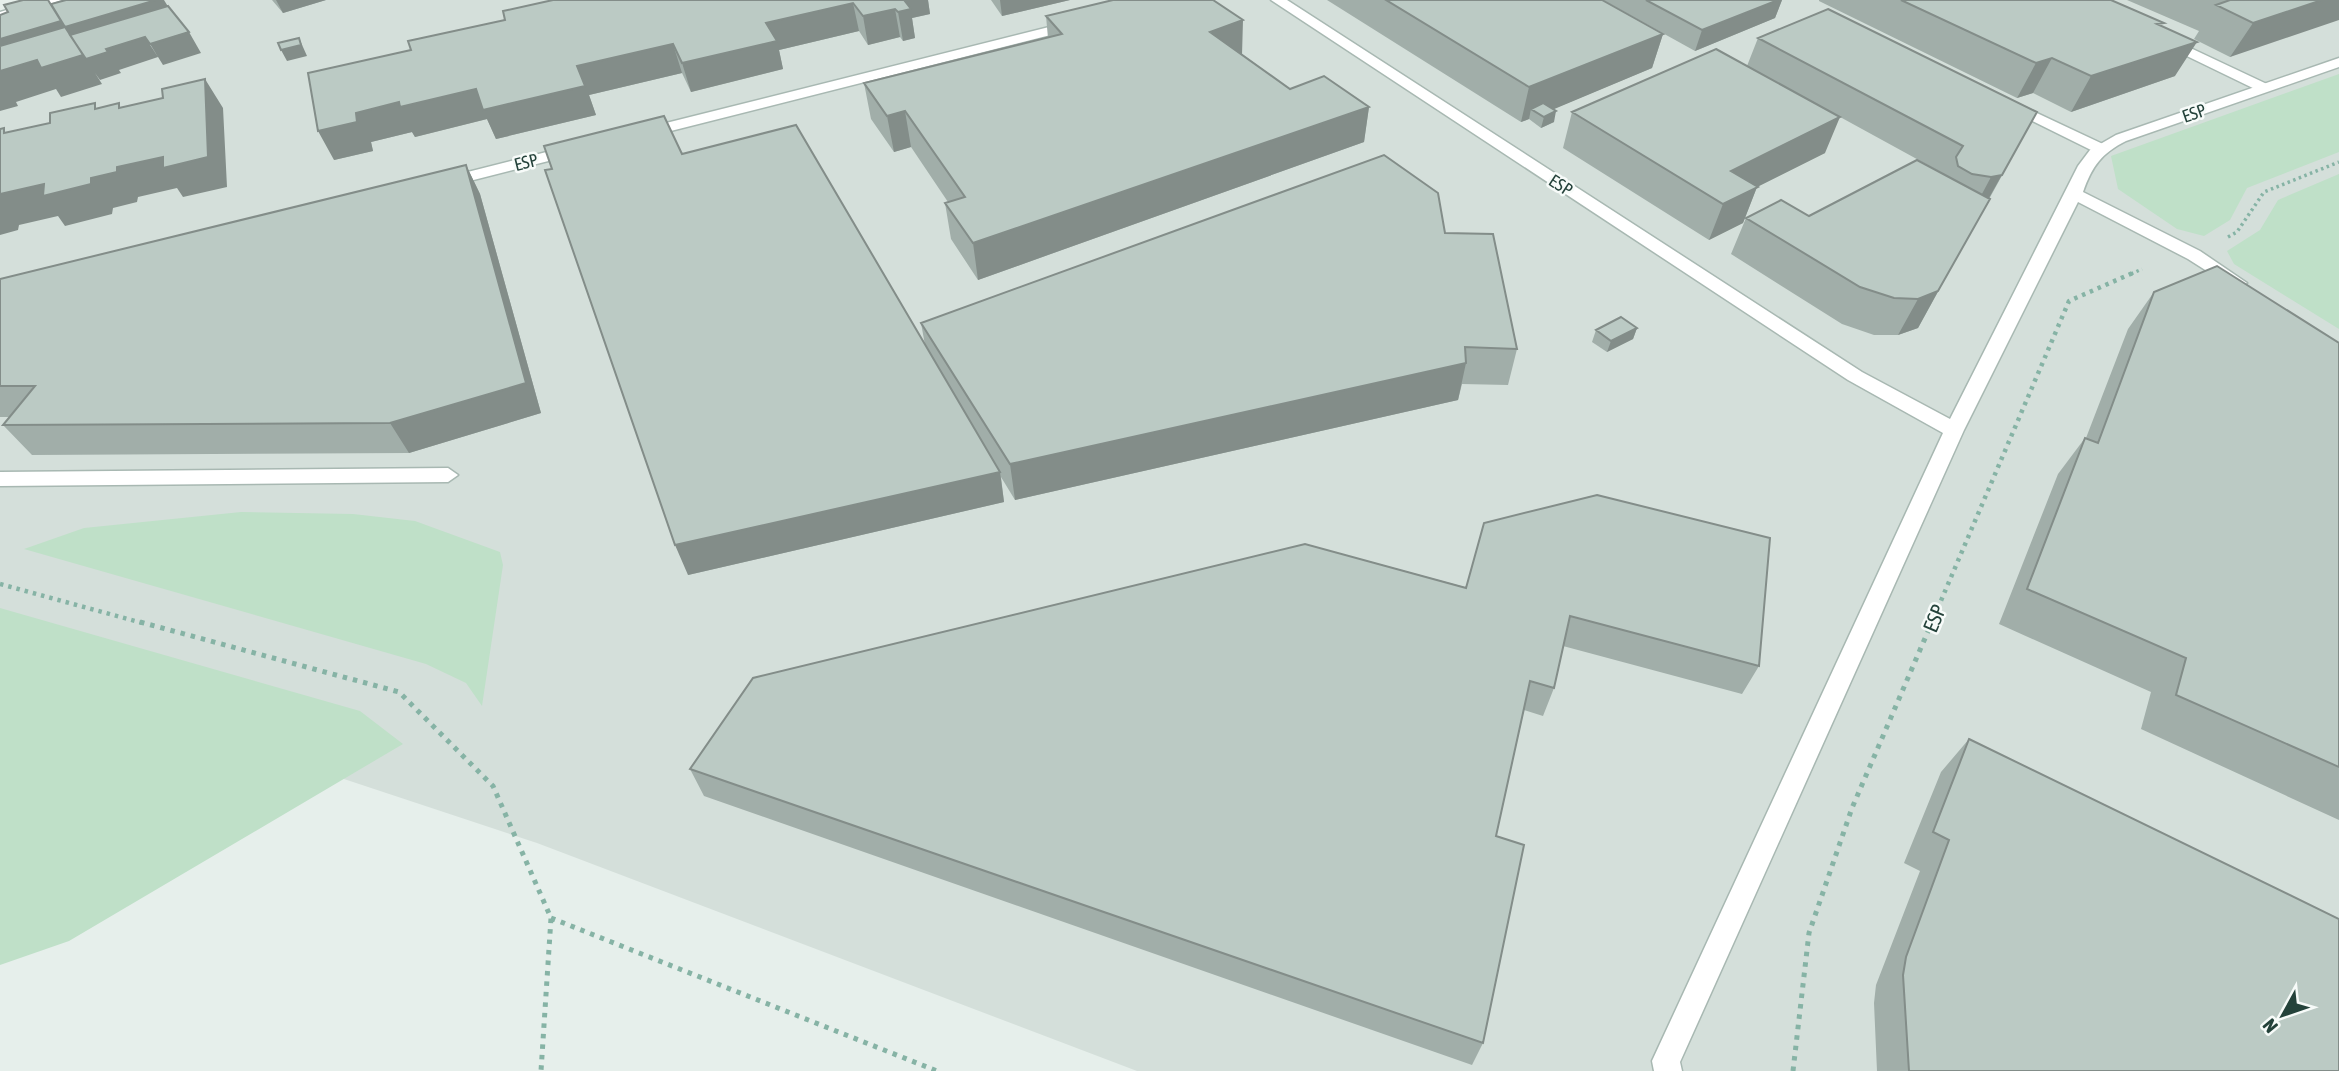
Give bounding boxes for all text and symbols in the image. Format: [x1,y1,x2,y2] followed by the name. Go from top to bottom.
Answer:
[2179,99,2209,127] street label: ESP
[512,149,540,175] street label: ESP
[1545,170,1577,200] street label: ESP
[1917,600,1951,636] street label: ESP
[2248,980,2318,1050] north arrow
[2258,1015,2282,1037] text: N

